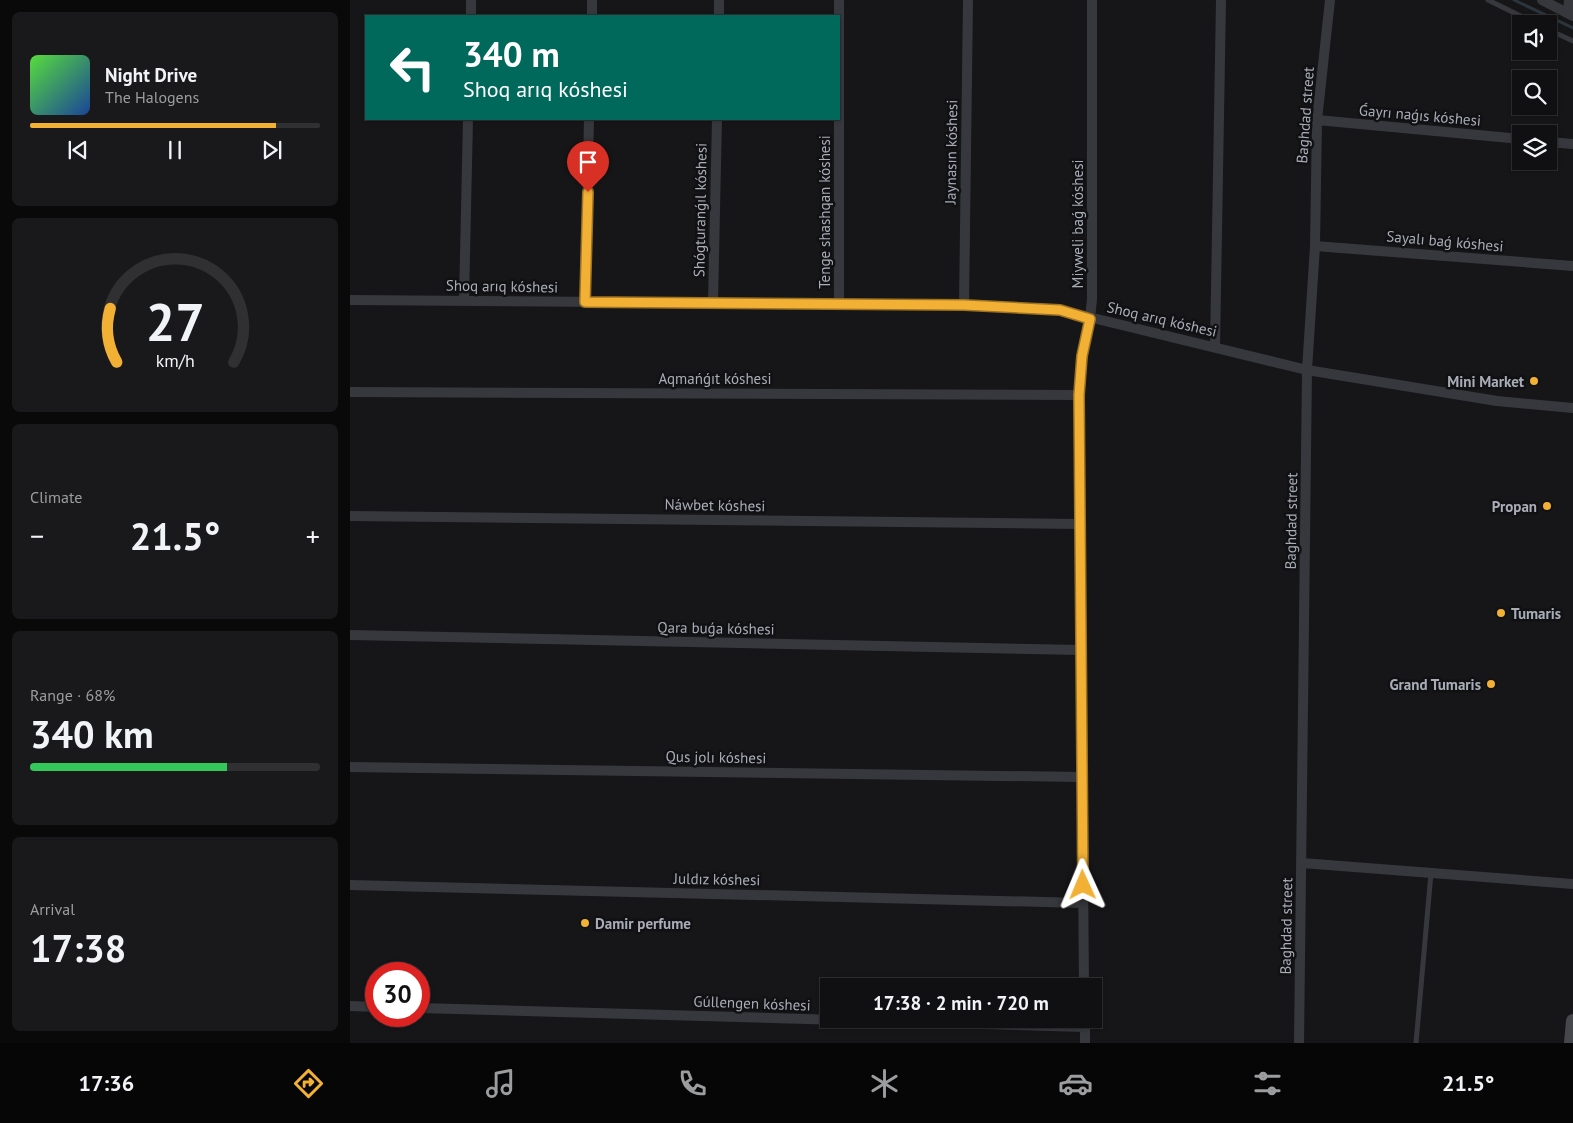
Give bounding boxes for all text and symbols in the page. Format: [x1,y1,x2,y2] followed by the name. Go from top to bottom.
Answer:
[1512,15,1557,170] map controls
[1512,15,1557,60] button: sound
[463,31,560,77] text: 340 m
[380,35,445,100] icon: left
[105,63,197,87] text: Night Drive
[1292,66,1318,164] street label: Baghdad street
[1512,70,1557,115] button: search
[463,75,628,103] text: Shoq arıq kóshesi
[105,87,199,107] text: The Halogens
[941,100,961,205] street label: Jaynasın kóshesi
[1358,100,1482,130] street label: Ǵayrı naǵıs kóshesi
[1512,125,1557,170] button: layers
[815,135,834,289] street label: Tenge shashqan kóshesi
[64,136,92,164] icon: previous
[161,136,189,164] icon: pause
[258,136,286,164] icon: next
[567,141,609,192] pin
[689,143,711,277] street label: Shógturanǵıl kóshesi
[574,148,602,176] icon: arrive
[1068,160,1087,288] street label: Miyweli baǵ kóshesi
[1386,226,1504,256] street label: Sayalı baǵ kóshesi
[446,276,558,296] street label: Shoq arıq kóshesi
[146,288,204,355] text: 27
[1105,297,1219,341] street label: Shoq arıq kóshesi
[155,349,195,372] text: km/h
[658,369,772,388] street label: Aqmańǵıt kóshesi
[1447,372,1525,391] place label: Mini Market
[1528,375,1540,387] marker: Mini Market
[1281,472,1301,570] street label: Baghdad street
[30,487,82,507] text: Climate
[664,495,766,515] street label: Náwbet kóshesi
[1492,497,1537,516] place label: Propan
[1541,500,1553,512] marker: Propan
[130,511,220,560] text: 21.5°
[30,517,44,554] text: −
[306,517,320,554] text: +
[1511,604,1561,623] place label: Tumaris
[1495,607,1507,619] marker: Tumaris
[657,617,775,639] street label: Qara buǵa kóshesi
[1389,675,1481,694] place label: Grand Tumaris
[1485,678,1497,690] marker: Grand Tumaris
[30,685,115,705] text: Range · 68%
[30,709,154,758] text: 340 km
[666,747,766,767] street label: Qus jolı kóshesi
[1056,858,1108,910] position arrow
[672,869,761,889] street label: Juldız kóshesi
[1276,877,1296,975] street label: Baghdad street
[30,899,75,919] text: Arrival
[595,914,691,933] place label: Damir perfume
[579,917,591,929] marker: Damir perfume
[30,923,126,972] text: 17:38
[365,962,430,1027] speed limit sign: 30
[693,991,811,1015] street label: Gúllengen kóshesi
[873,991,1049,1015] text: 17:38 · 2 min · 720 m
[291,1066,326,1101] icon: directions
[483,1066,518,1101] icon: music
[675,1066,710,1101] icon: phone
[867,1066,902,1101] icon: climate
[1058,1066,1093,1101] icon: car
[1250,1066,1285,1101] icon: filters
[78,1069,134,1097] text: 17:36
[1442,1069,1494,1097] text: 21.5°

